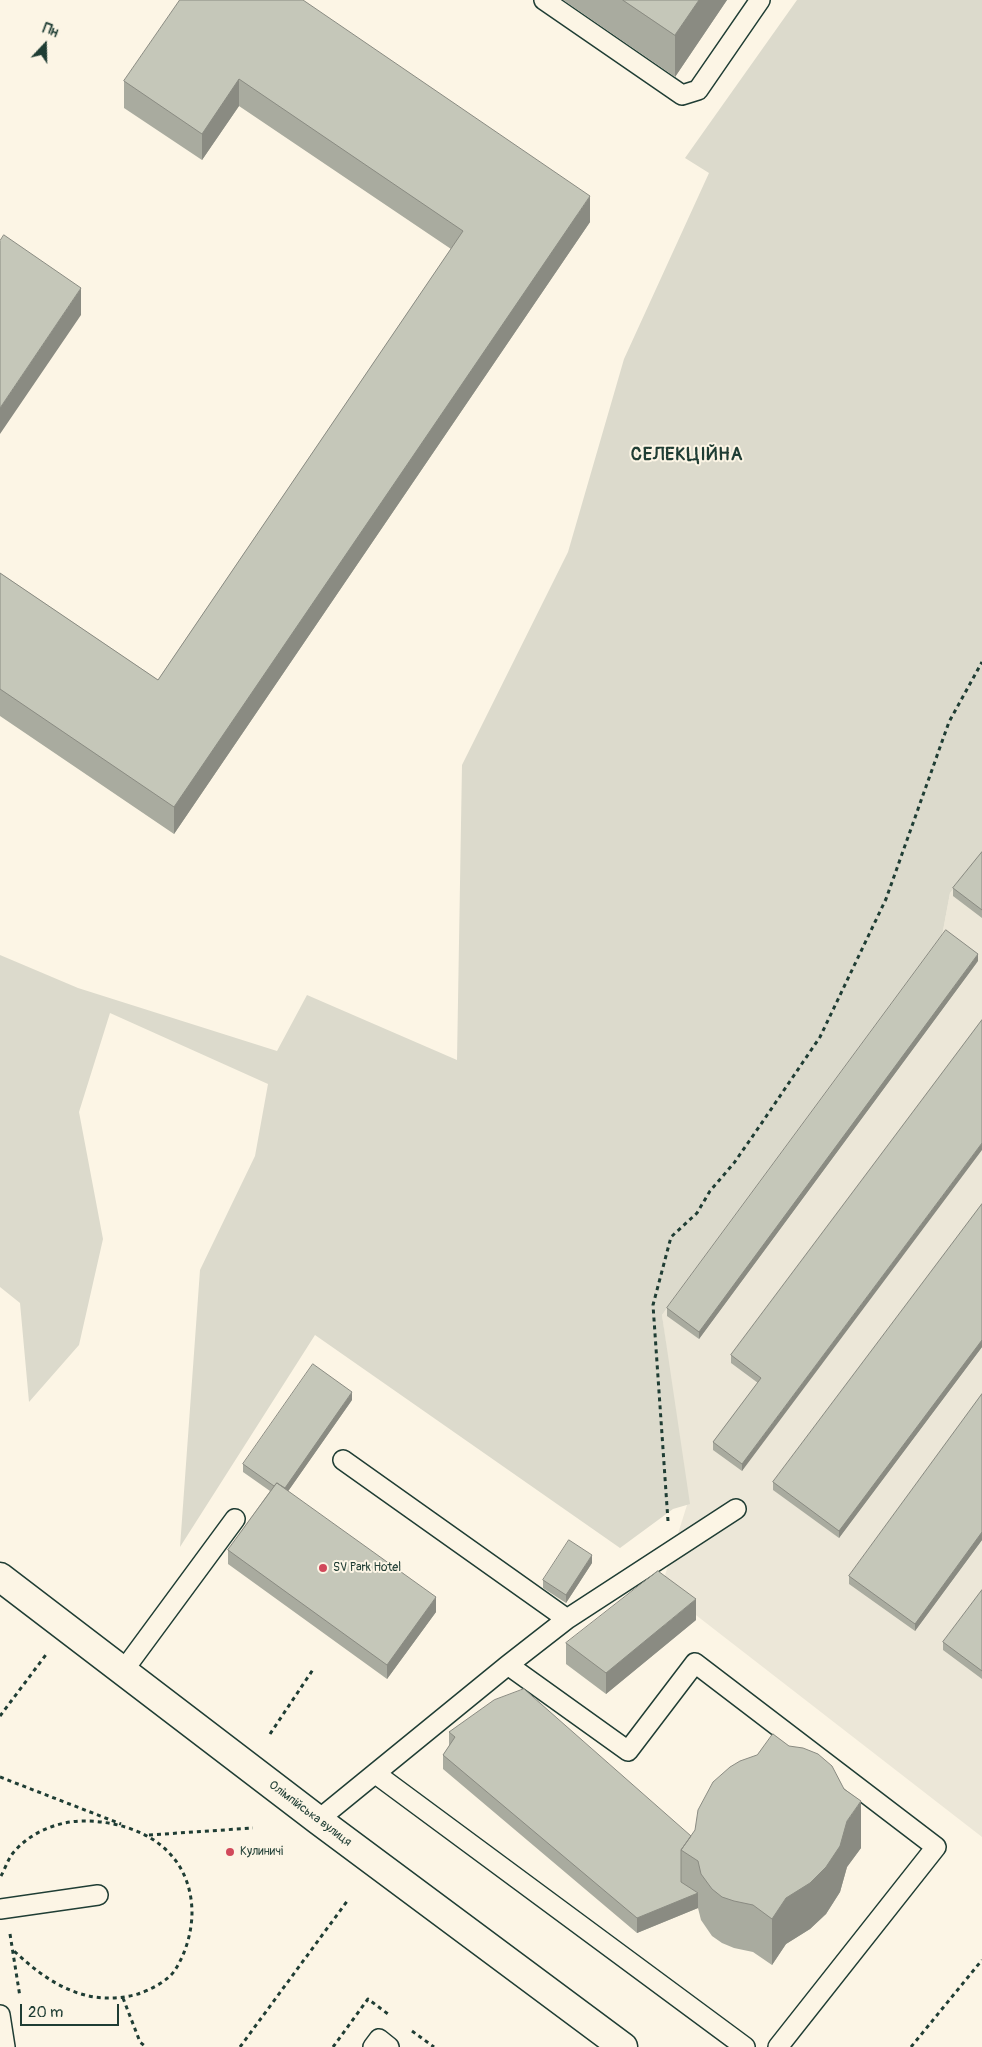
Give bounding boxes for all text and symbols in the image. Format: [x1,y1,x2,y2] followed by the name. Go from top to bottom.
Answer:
[20,20,70,70] north arrow
[40,20,61,41] text: Пн
[629,444,745,466] district label: СЕЛЕКЦІЙНА
[333,1561,401,1575] place label: SV Park Hotel
[317,1562,329,1574] marker: SV Park Hotel
[266,1778,354,1850] street label: Олімпійська вулиця
[240,1845,283,1859] place label: Кулиничі
[224,1846,236,1858] marker: Кулиничі
[22,1994,121,2026] scale bar
[28,2003,63,2022] text: 20 m

